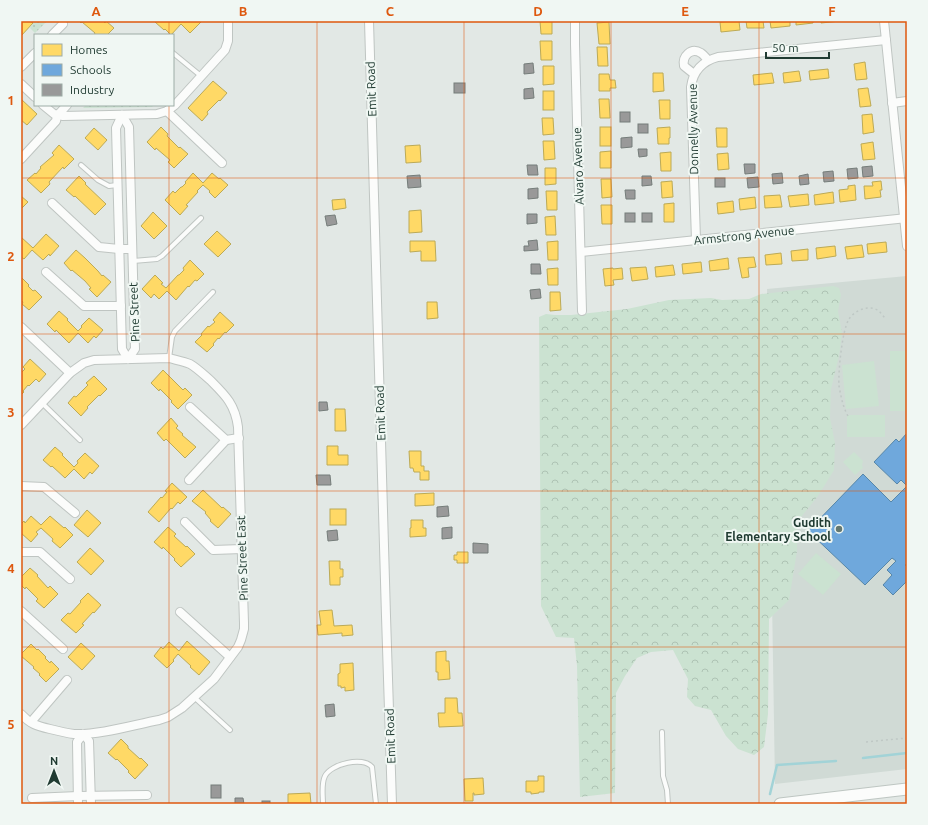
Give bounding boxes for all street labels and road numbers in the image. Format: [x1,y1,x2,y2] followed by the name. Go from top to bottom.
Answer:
[364,61,378,117] street label: Emit Road
[686,83,700,175] street label: Donnelly Avenue
[570,127,586,205] street label: Alvaro Avenue
[693,223,795,247] street label: Armstrong Avenue
[126,282,142,342] street label: Pine Street
[373,385,387,441] street label: Emit Road
[234,515,250,601] street label: Pine Street East
[383,708,397,764] street label: Emit Road

